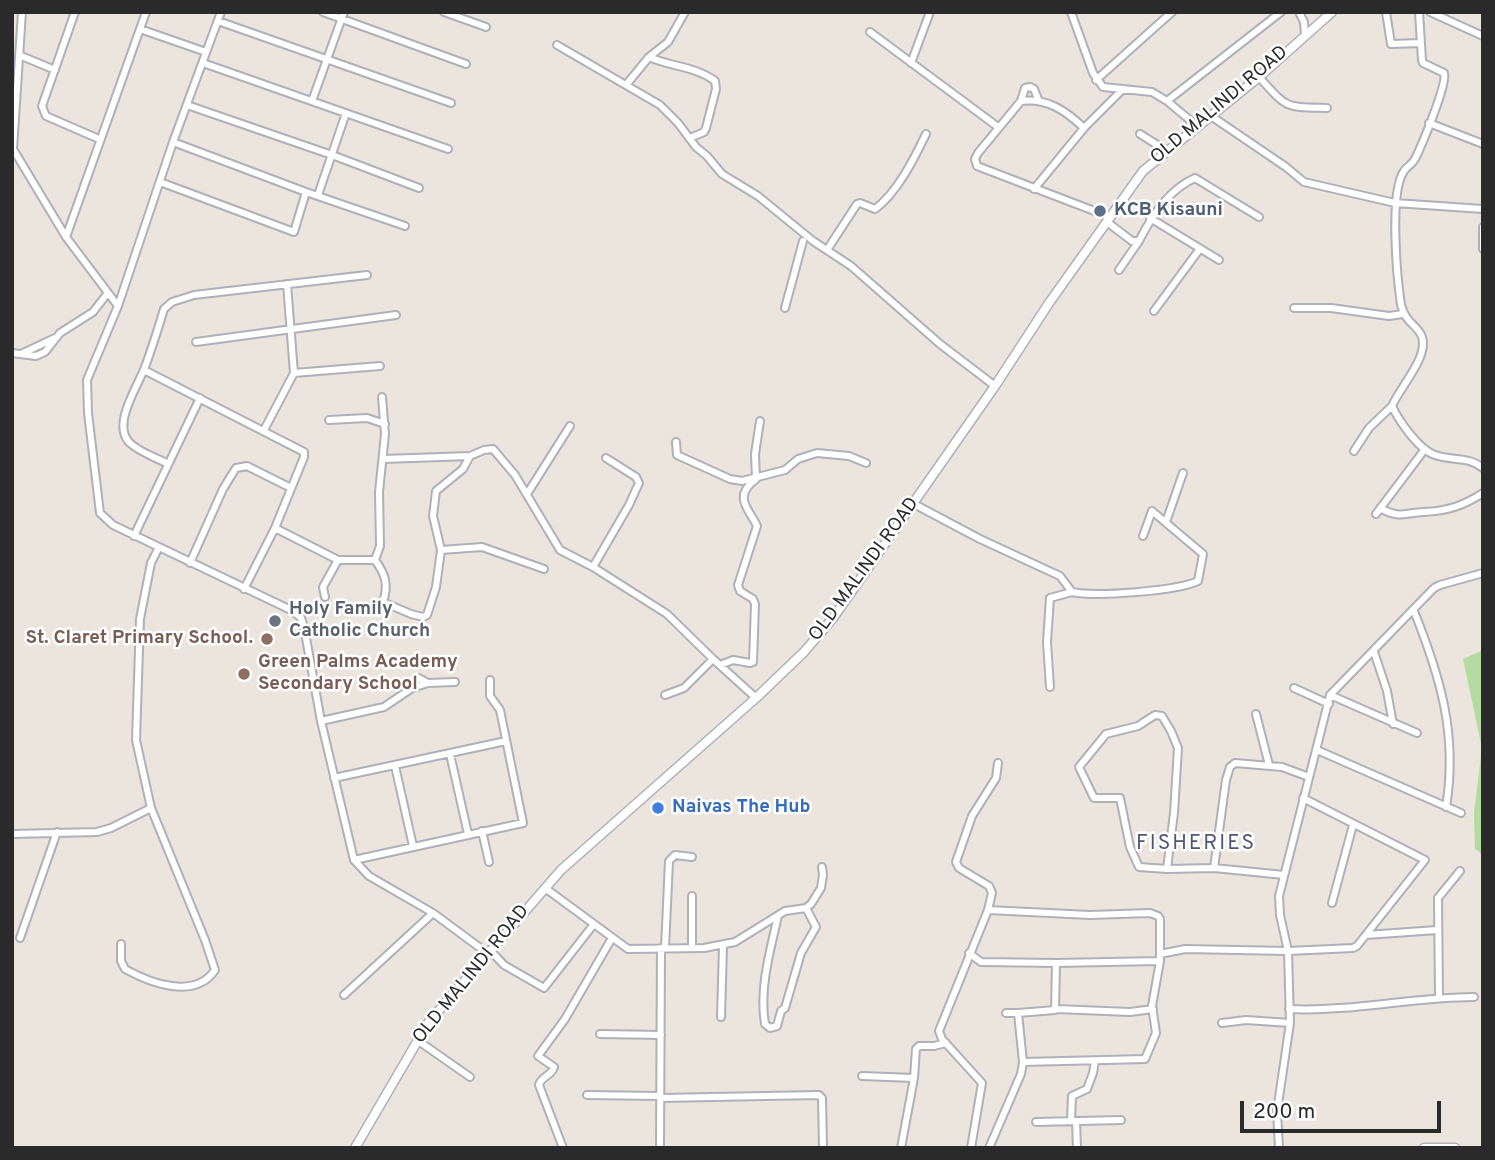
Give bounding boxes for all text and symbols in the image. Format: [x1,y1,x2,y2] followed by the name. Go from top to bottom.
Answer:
[1147,42,1293,170] street label: OLD MALINDI ROAD
[1114,200,1223,222] place label: KCB Kisauni
[1092,203,1108,219] marker: KCB Kisauni
[805,494,925,646] street label: OLD MALINDI ROAD
[289,599,430,643] place label: Holy Family Catholic Church
[267,613,283,629] marker: Holy Family Catholic Church
[26,628,253,650] place label: St. Claret Primary School.
[259,631,275,647] marker: St. Claret Primary School.
[258,652,458,696] place label: Green Palms Academy Secondary School
[236,666,252,682] marker: Green Palms Academy Secondary School
[672,797,810,819] place label: Naivas The Hub
[650,800,666,816] marker: Naivas The Hub
[1137,832,1255,858] district label: FISHERIES
[409,901,535,1049] street label: OLD MALINDI ROAD
[1243,1086,1444,1130] scale bar
[1253,1099,1315,1126] text: 200 m

